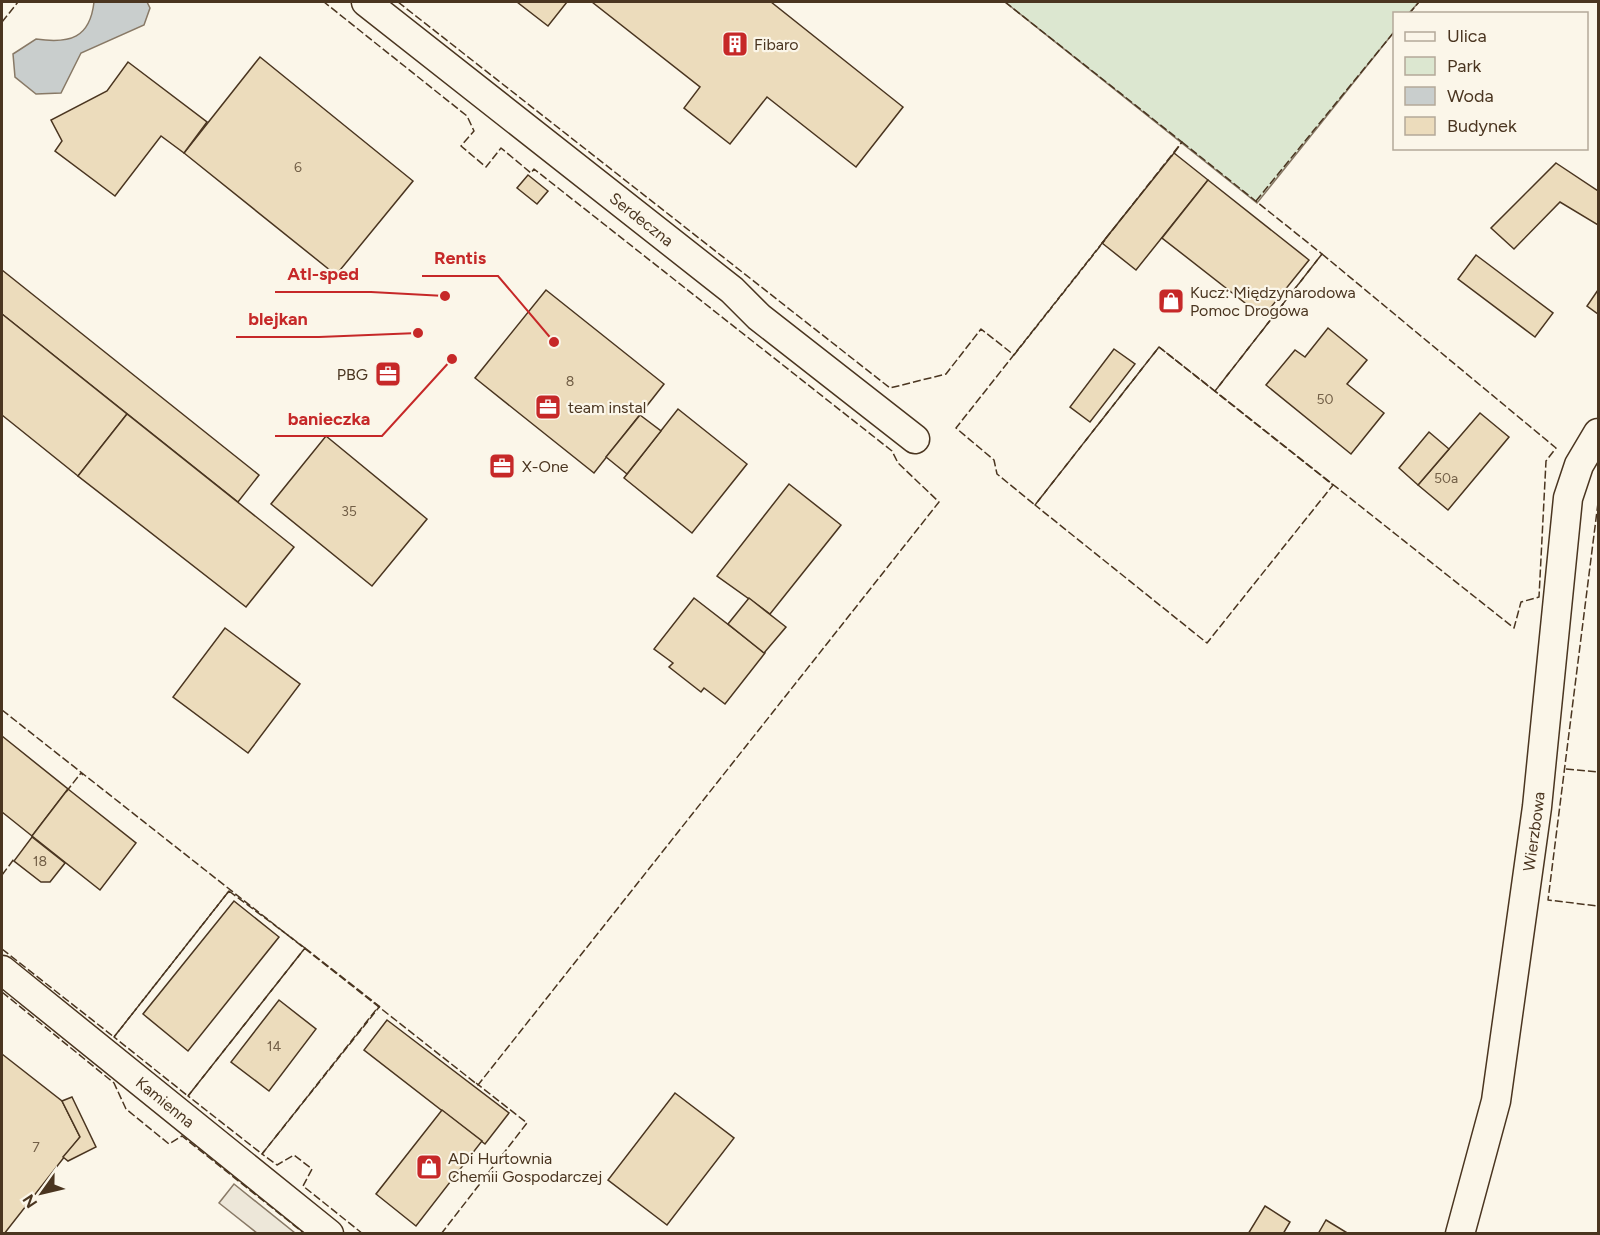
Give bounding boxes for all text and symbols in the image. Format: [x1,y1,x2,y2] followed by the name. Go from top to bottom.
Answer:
[1393,12,1588,150] legend
[1447,25,1487,47] text: Ulica
[720,29,750,59] building icon: Fibaro
[754,35,799,54] place label: Fibaro
[1447,55,1482,77] text: Park
[1447,85,1494,107] text: Woda
[1447,115,1517,137] text: Budynek
[294,159,302,176] house number: 6
[606,189,677,250] street label: Serdeczna
[422,240,498,276] callout: Rentis
[434,247,487,269] text: Rentis
[275,256,371,292] callout: Atl-sped
[287,263,359,285] text: Atl-sped
[1190,283,1356,320] place label: Kucz: Międzynarodowa Pomoc Drogowa
[1156,286,1186,316] shop icon: Kucz: Międzynarodowa Pomoc Drogowa
[236,301,319,337] callout: blejkan
[248,308,308,330] text: blejkan
[373,359,403,389] office icon: PBG
[337,365,368,384] place label: PBG
[566,373,574,390] house number: 8
[1316,391,1334,408] house number: 50
[533,392,563,422] office icon: team instal
[568,398,646,417] place label: team instal
[275,400,382,436] callout: banieczka
[288,408,370,430] text: banieczka
[487,451,517,481] office icon: X-One
[522,457,569,476] place label: X-One
[1434,470,1458,487] house number: 50a
[341,503,357,520] house number: 35
[1519,791,1548,872] street label: Wierzbowa
[33,853,47,870] house number: 18
[267,1038,282,1055] house number: 14
[132,1073,198,1132] street label: Kamienna
[32,1139,40,1156] house number: 7
[448,1149,602,1186] place label: ADi Hurtownia Chemii Gospodarczej
[414,1152,444,1182] shop icon: ADi Hurtownia Chemii Gospodarczej
[12,1163,72,1223] north arrow
[19,1191,41,1212] text: N

